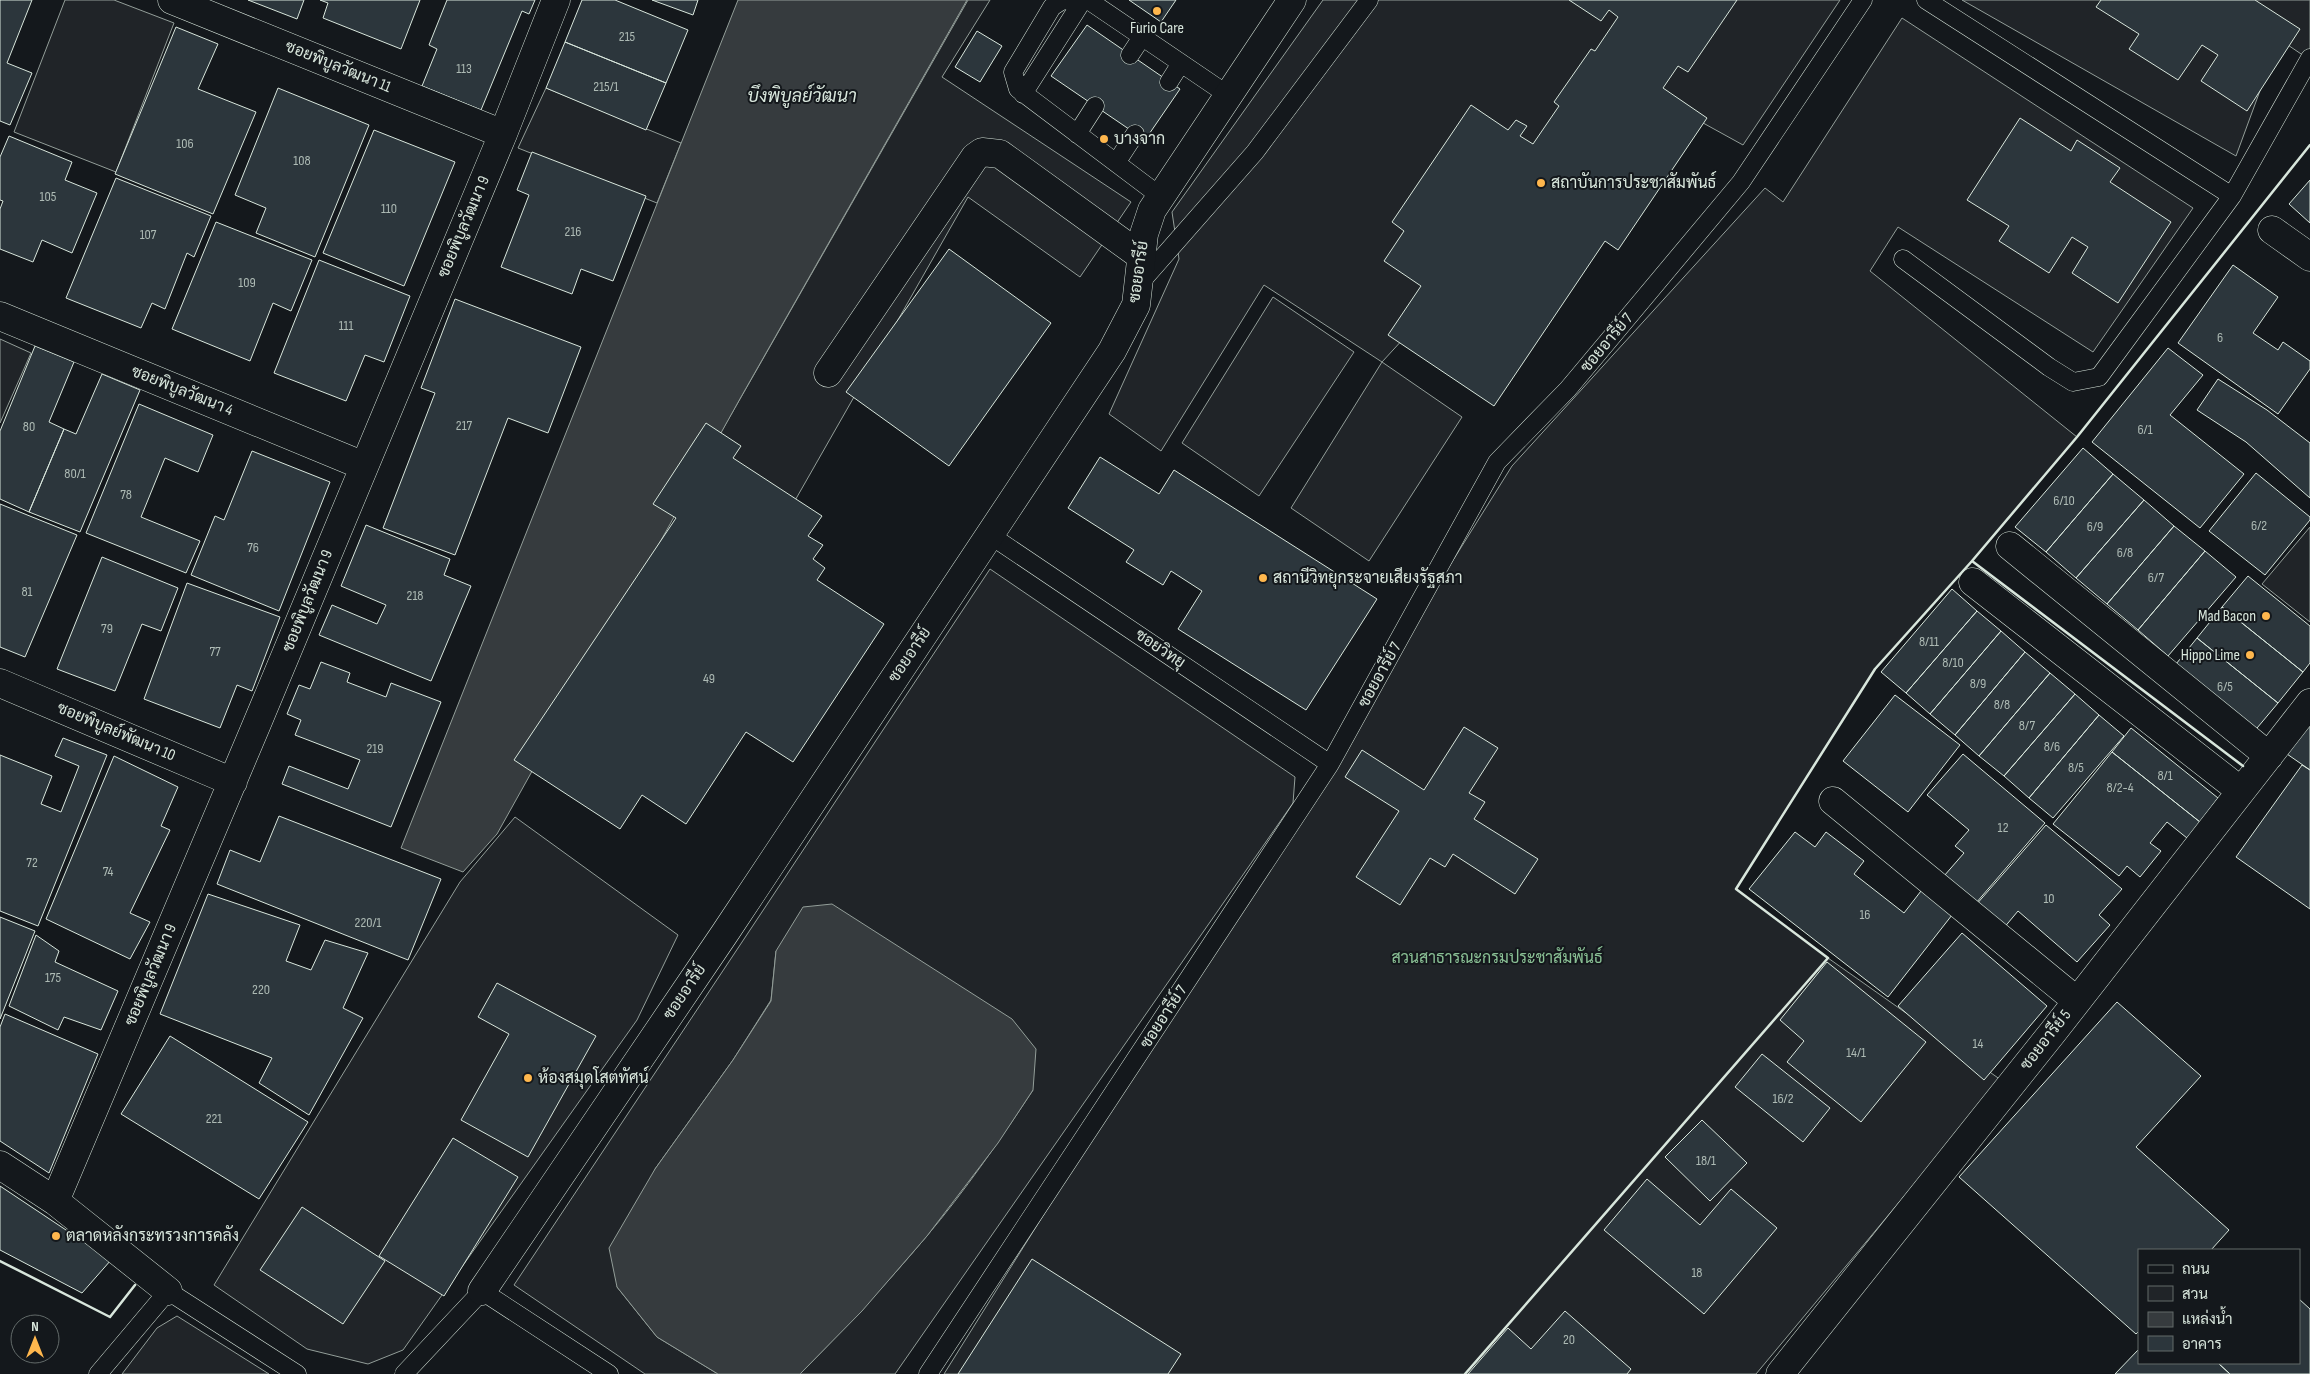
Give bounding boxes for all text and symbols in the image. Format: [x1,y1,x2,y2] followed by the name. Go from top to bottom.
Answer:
[1151,5,1163,17] marker: Furio Care
[1130,19,1184,38] place label: Furio Care
[619,28,636,45] house number: 215
[282,35,395,98] street label: ซอยพิบูลวัฒนา 11
[456,60,472,77] house number: 113
[593,78,619,95] house number: 215/1
[747,83,857,109] water label: บึงพิบูลย์วัฒนา
[1114,130,1165,149] place label: บางจาก
[1098,133,1110,145] marker: บางจาก
[176,135,194,152] house number: 106
[293,152,311,169] house number: 108
[1551,170,1717,193] place label: สถาบันการประชาสัมพันธ์
[432,173,495,281] street label: ซอยพิบูลวัฒนา 9
[1535,177,1547,189] marker: สถาบันการประชาสัมพันธ์
[40,188,57,205] house number: 105
[381,200,397,217] house number: 110
[565,223,581,240] house number: 216
[140,226,157,243] house number: 107
[1121,239,1153,304] street label: ซอยอารีย์
[238,274,256,291] house number: 109
[1574,307,1638,376] street label: ซอยอารีย์ 7
[339,317,353,334] house number: 111
[2217,329,2223,346] house number: 6
[128,360,237,421] street label: ซอยพิบูลวัฒนา 4
[456,417,473,434] house number: 217
[23,418,35,435] house number: 80
[2137,421,2153,438] house number: 6/1
[64,465,86,482] house number: 80/1
[120,486,132,503] house number: 78
[2053,492,2075,509] house number: 6/10
[2251,517,2267,534] house number: 6/2
[2087,518,2103,535] house number: 6/9
[247,539,259,556] house number: 76
[2117,544,2133,561] house number: 6/8
[277,546,338,655] street label: ซอยพิบูลวัฒนา 9
[1273,566,1463,589] place label: สถานีวิทยุกระจายเสียงรัฐสภา
[2148,569,2165,586] house number: 6/7
[1257,572,1269,584] marker: สถานีวิทยุกระจายเสียงรัฐสภา
[21,583,33,600] house number: 81
[407,587,423,604] house number: 218
[2198,607,2256,626] place label: Mad Bacon
[2260,610,2272,622] marker: Mad Bacon
[101,620,113,637] house number: 79
[881,622,935,686] street label: ซอยอารีย์
[1131,625,1189,673] street label: ซอยวิทยุ
[1919,633,1939,650] house number: 8/11
[1351,637,1406,711] street label: ซอยอารีย์ 7
[209,643,221,660] house number: 77
[2181,646,2240,665] place label: Hippo Lime
[2244,649,2256,661] marker: Hippo Lime
[1942,654,1964,671] house number: 8/10
[703,670,715,687] house number: 49
[1970,675,1986,692] house number: 8/9
[2217,678,2233,695] house number: 6/5
[54,695,180,766] street label: ซอยพิบูลย์พัฒนา 10
[1994,696,2010,713] house number: 8/8
[2019,717,2036,734] house number: 8/7
[2044,738,2060,755] house number: 8/6
[367,740,383,757] house number: 219
[2068,759,2084,776] house number: 8/5
[2157,767,2173,784] house number: 8/1
[2107,779,2134,796] house number: 8/2-4
[1998,819,2009,836] house number: 12
[26,854,38,871] house number: 72
[103,863,114,880] house number: 74
[2043,890,2055,907] house number: 10
[1859,906,1871,923] house number: 16
[355,914,381,931] house number: 220/1
[119,921,182,1029] street label: ซอยพิบูลวัฒนา 9
[1391,945,1603,968] park label: สวนสาธารณะกรมประชาสัมพันธ์
[656,959,710,1023] street label: ซอยอารีย์
[45,969,61,986] house number: 175
[1133,979,1192,1052] street label: ซอยอารีย์ 7
[252,981,270,998] house number: 220
[2013,1004,2075,1074] street label: ซอยอารีย์ 5
[1973,1035,1984,1052] house number: 14
[1846,1044,1866,1061] house number: 14/1
[538,1065,649,1089] place label: ห้องสมุดโสตทัศน์
[522,1072,534,1084] marker: ห้องสมุดโสตทัศน์
[1773,1090,1794,1107] house number: 16/2
[206,1110,222,1127] house number: 221
[1696,1152,1716,1169] house number: 18/1
[66,1225,239,1246] place label: ตลาดหลังกระทรวงการคลัง
[50,1230,62,1242] marker: ตลาดหลังกระทรวงการคลัง
[2138,1249,2300,1364] legend
[2182,1260,2210,1279] text: ถนน
[1691,1264,1703,1281] house number: 18
[2182,1285,2208,1304] text: สวน
[2182,1306,2233,1329] text: แหล่งน้ำ
[10,1314,60,1364] north arrow
[31,1318,39,1335] text: N
[1563,1331,1575,1348] house number: 20
[2182,1335,2222,1354] text: อาคาร

